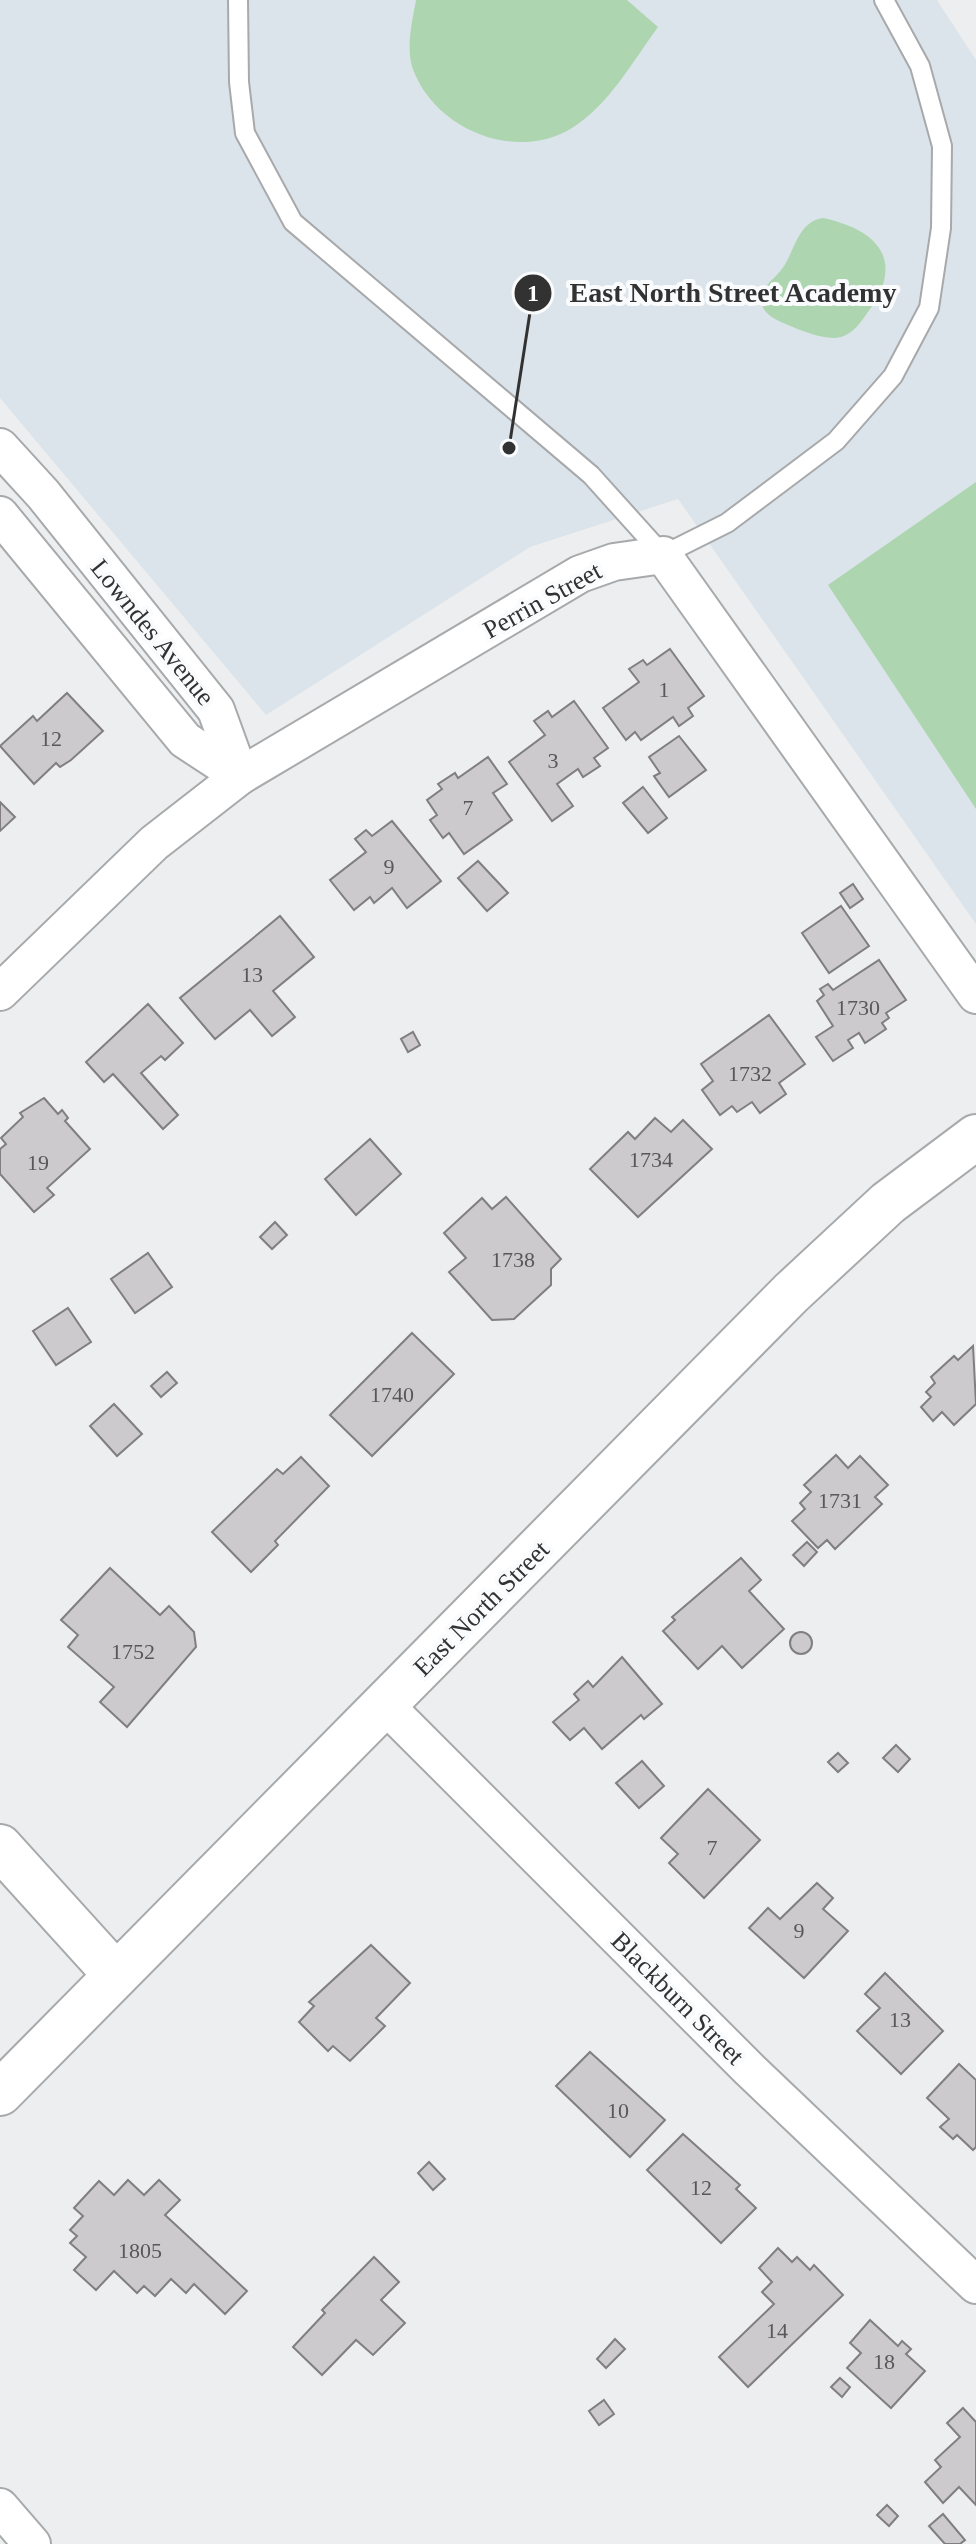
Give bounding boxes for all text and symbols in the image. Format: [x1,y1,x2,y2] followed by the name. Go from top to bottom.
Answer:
[513,267,913,319] callout: East North Street Academy
[570,277,896,308] text: East North Street Academy
[527,280,539,306] text: 1
[85,554,220,711] street label: Lowndes Avenue
[478,556,607,645] street label: Perrin Street
[659,677,670,702] house number: 1
[40,726,62,751] house number: 12
[548,748,559,773] house number: 3
[463,795,474,820] house number: 7
[384,854,395,879] house number: 9
[241,962,263,987] house number: 13
[836,995,880,1020] house number: 1730
[728,1061,772,1086] house number: 1732
[629,1147,673,1172] house number: 1734
[27,1150,49,1175] house number: 19
[491,1247,535,1272] house number: 1738
[370,1382,414,1407] house number: 1740
[818,1488,862,1513] house number: 1731
[408,1534,555,1682] street label: East North Street
[111,1639,155,1664] house number: 1752
[707,1835,718,1860] house number: 7
[794,1918,805,1943] house number: 9
[605,1926,750,2071] street label: Blackburn Street
[889,2007,911,2032] house number: 13
[607,2098,629,2123] house number: 10
[690,2175,712,2200] house number: 12
[118,2238,162,2263] house number: 1805
[766,2318,788,2343] house number: 14
[873,2349,895,2374] house number: 18

